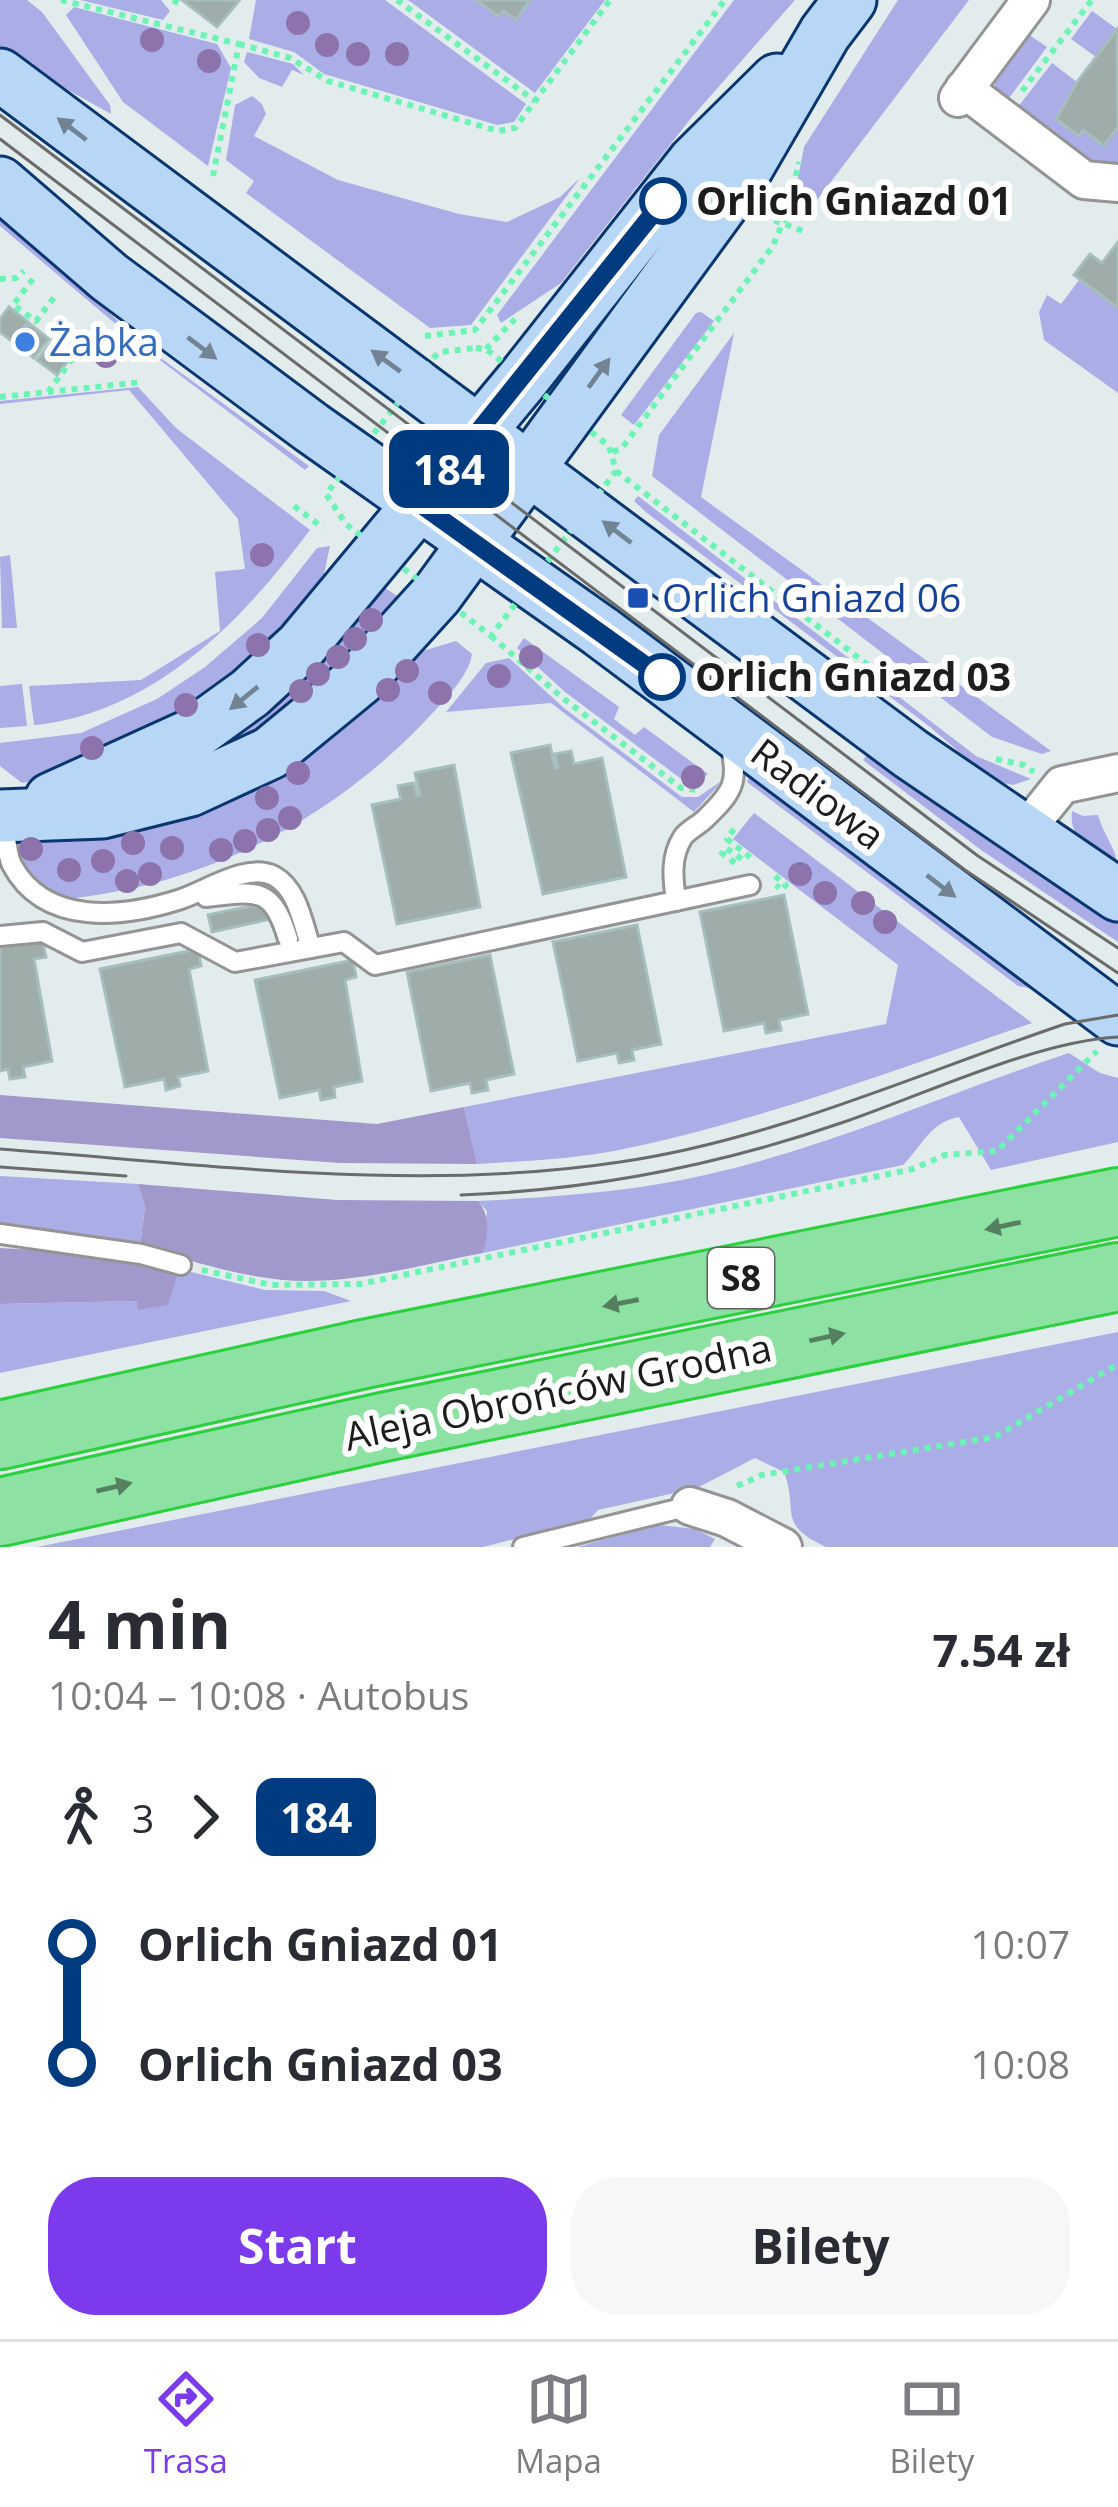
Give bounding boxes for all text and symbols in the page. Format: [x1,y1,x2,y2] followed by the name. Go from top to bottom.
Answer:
[57,118,88,142] one-way arrow
[696,173,1012,226] place label: Orlich Gniazd 01
[641,179,685,223] marker: Orlich Gniazd 01
[49,314,159,367] place label: Żabka
[12,329,38,355] marker: Żabka
[186,335,218,359] one-way arrow
[370,350,402,374] one-way arrow
[587,357,610,389] one-way arrow
[380,430,518,508] line badge: 184
[413,440,485,497] text: 184
[601,520,632,545] one-way arrow
[662,570,961,623] place label: Orlich Gniazd 06
[625,585,651,611] marker: Orlich Gniazd 06
[695,649,1011,702] place label: Orlich Gniazd 03
[640,655,684,699] marker: Orlich Gniazd 03
[229,685,260,710] one-way arrow
[741,725,897,861] street label: Radiowa
[925,873,957,898] one-way arrow
[984,1217,1022,1236] one-way arrow
[708,1248,774,1308] road number: S8
[602,1294,640,1313] one-way arrow
[339,1319,776,1462] street label: Aleja Obrońców Grodna
[809,1326,846,1345] one-way arrow
[96,1476,134,1495] one-way arrow
[48,1578,231,1668] text: 4 min
[933,1619,1070,1680] text: 7.54 zł
[48,1668,469,1721] text: 10:04 – 10:08 · Autobus
[48,1784,114,1850] icon: walk
[172,1784,238,1850] icon: forward
[280,1788,352,1845] text: 184
[132,1791,154,1844] text: 3
[138,1913,503,1974] text: Orlich Gniazd 01
[971,1917,1070,1970] text: 10:07
[138,2033,503,2094] text: Orlich Gniazd 03
[971,2037,1070,2090] text: 10:08
[48,2177,547,2315] button: Start
[571,2177,1070,2315] button: Bilety
[144,2366,228,2483] tab: Trasa
[515,2366,602,2483] tab: Mapa
[889,2366,974,2483] tab: Bilety

